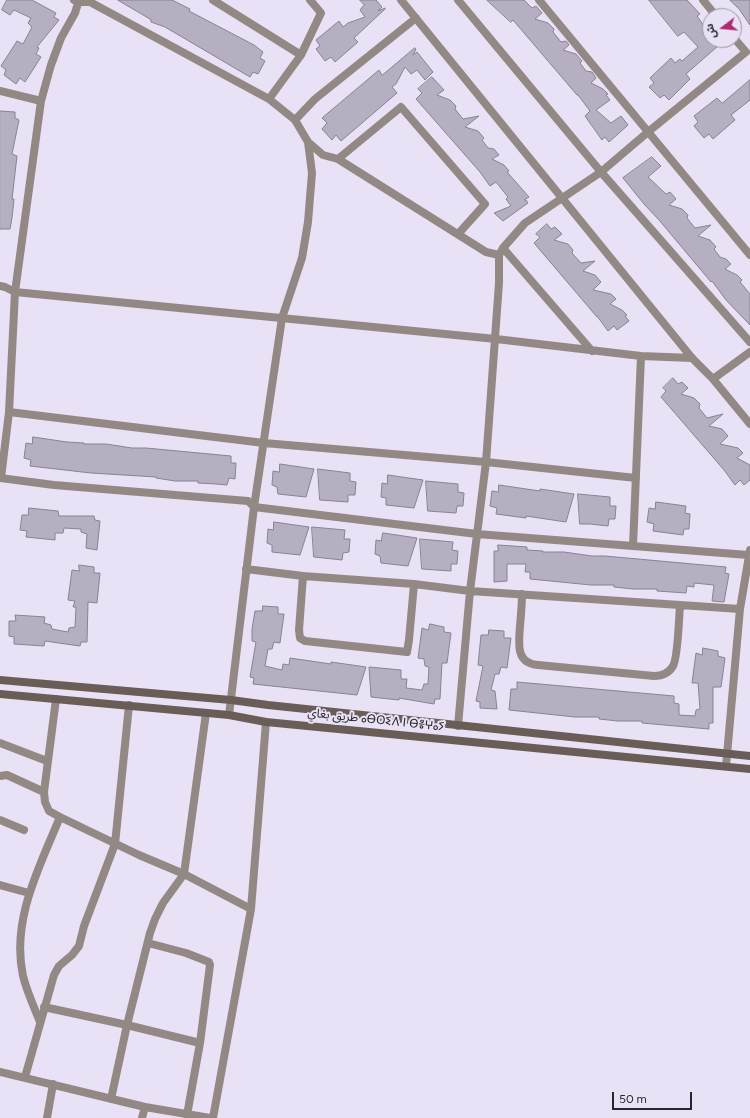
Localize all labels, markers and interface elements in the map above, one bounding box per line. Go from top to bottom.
north arrow [702,8,742,48]
text: ش [703,22,719,40]
street label: طريق بغاي ⴰⴱⵔⵉⴷ ⵏ ⴱⴻⵖⴰⵢ [307,706,445,734]
scale bar [614,1084,694,1110]
text: 50 m [619,1092,647,1106]

